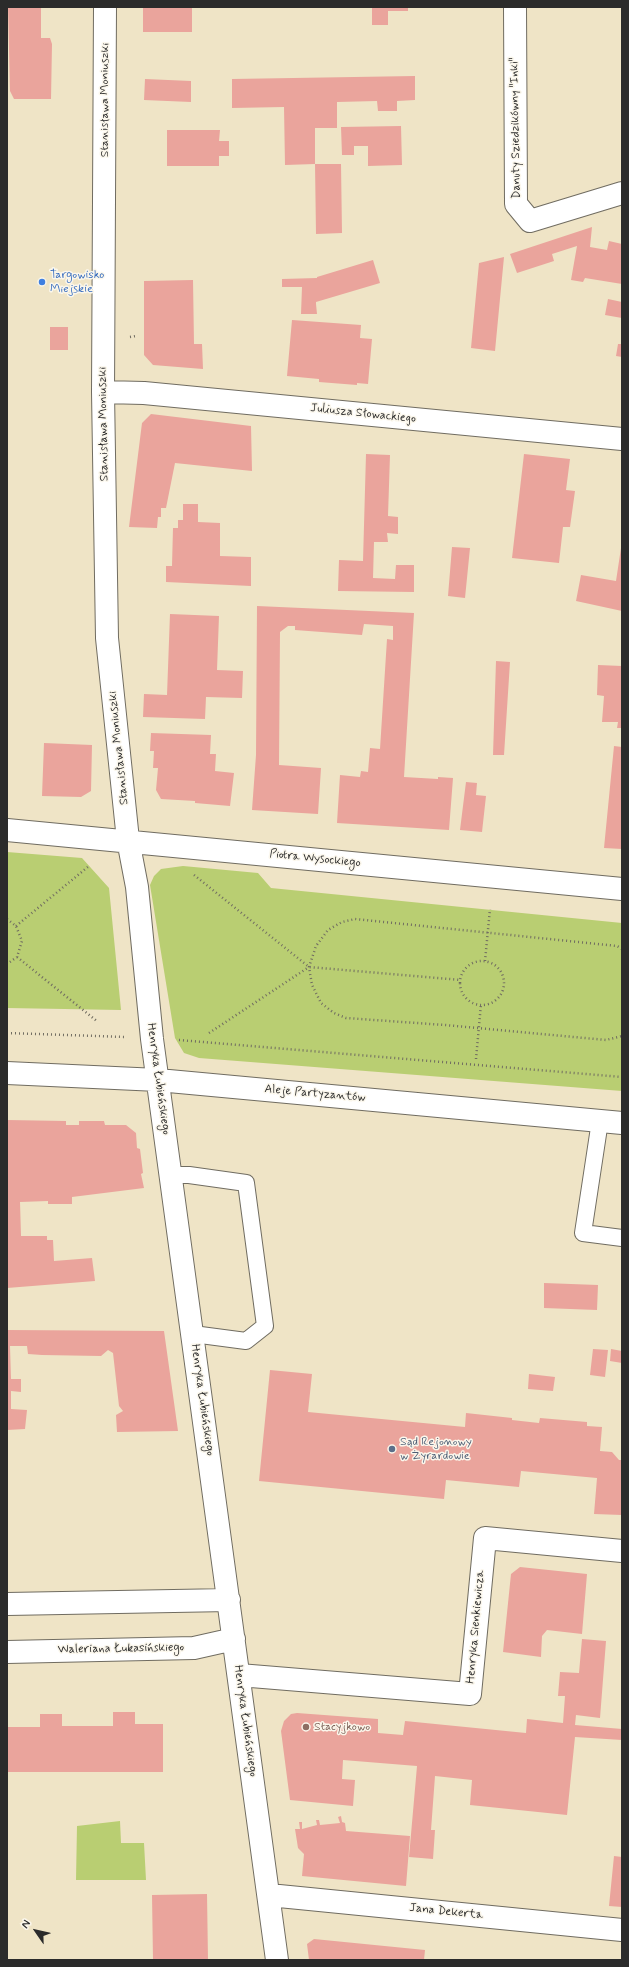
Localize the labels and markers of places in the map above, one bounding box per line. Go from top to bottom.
place label: Targowisko Miejskie [50,268,104,296]
marker: Targowisko Miejskie [37,277,47,287]
place label: Sąd Rejonowy w Żyrardowie [400,1435,472,1463]
marker: Sąd Rejonowy w Żyrardowie [387,1444,397,1454]
place label: Stacyjkowo [314,1720,370,1734]
marker: Stacyjkowo [301,1722,311,1732]

